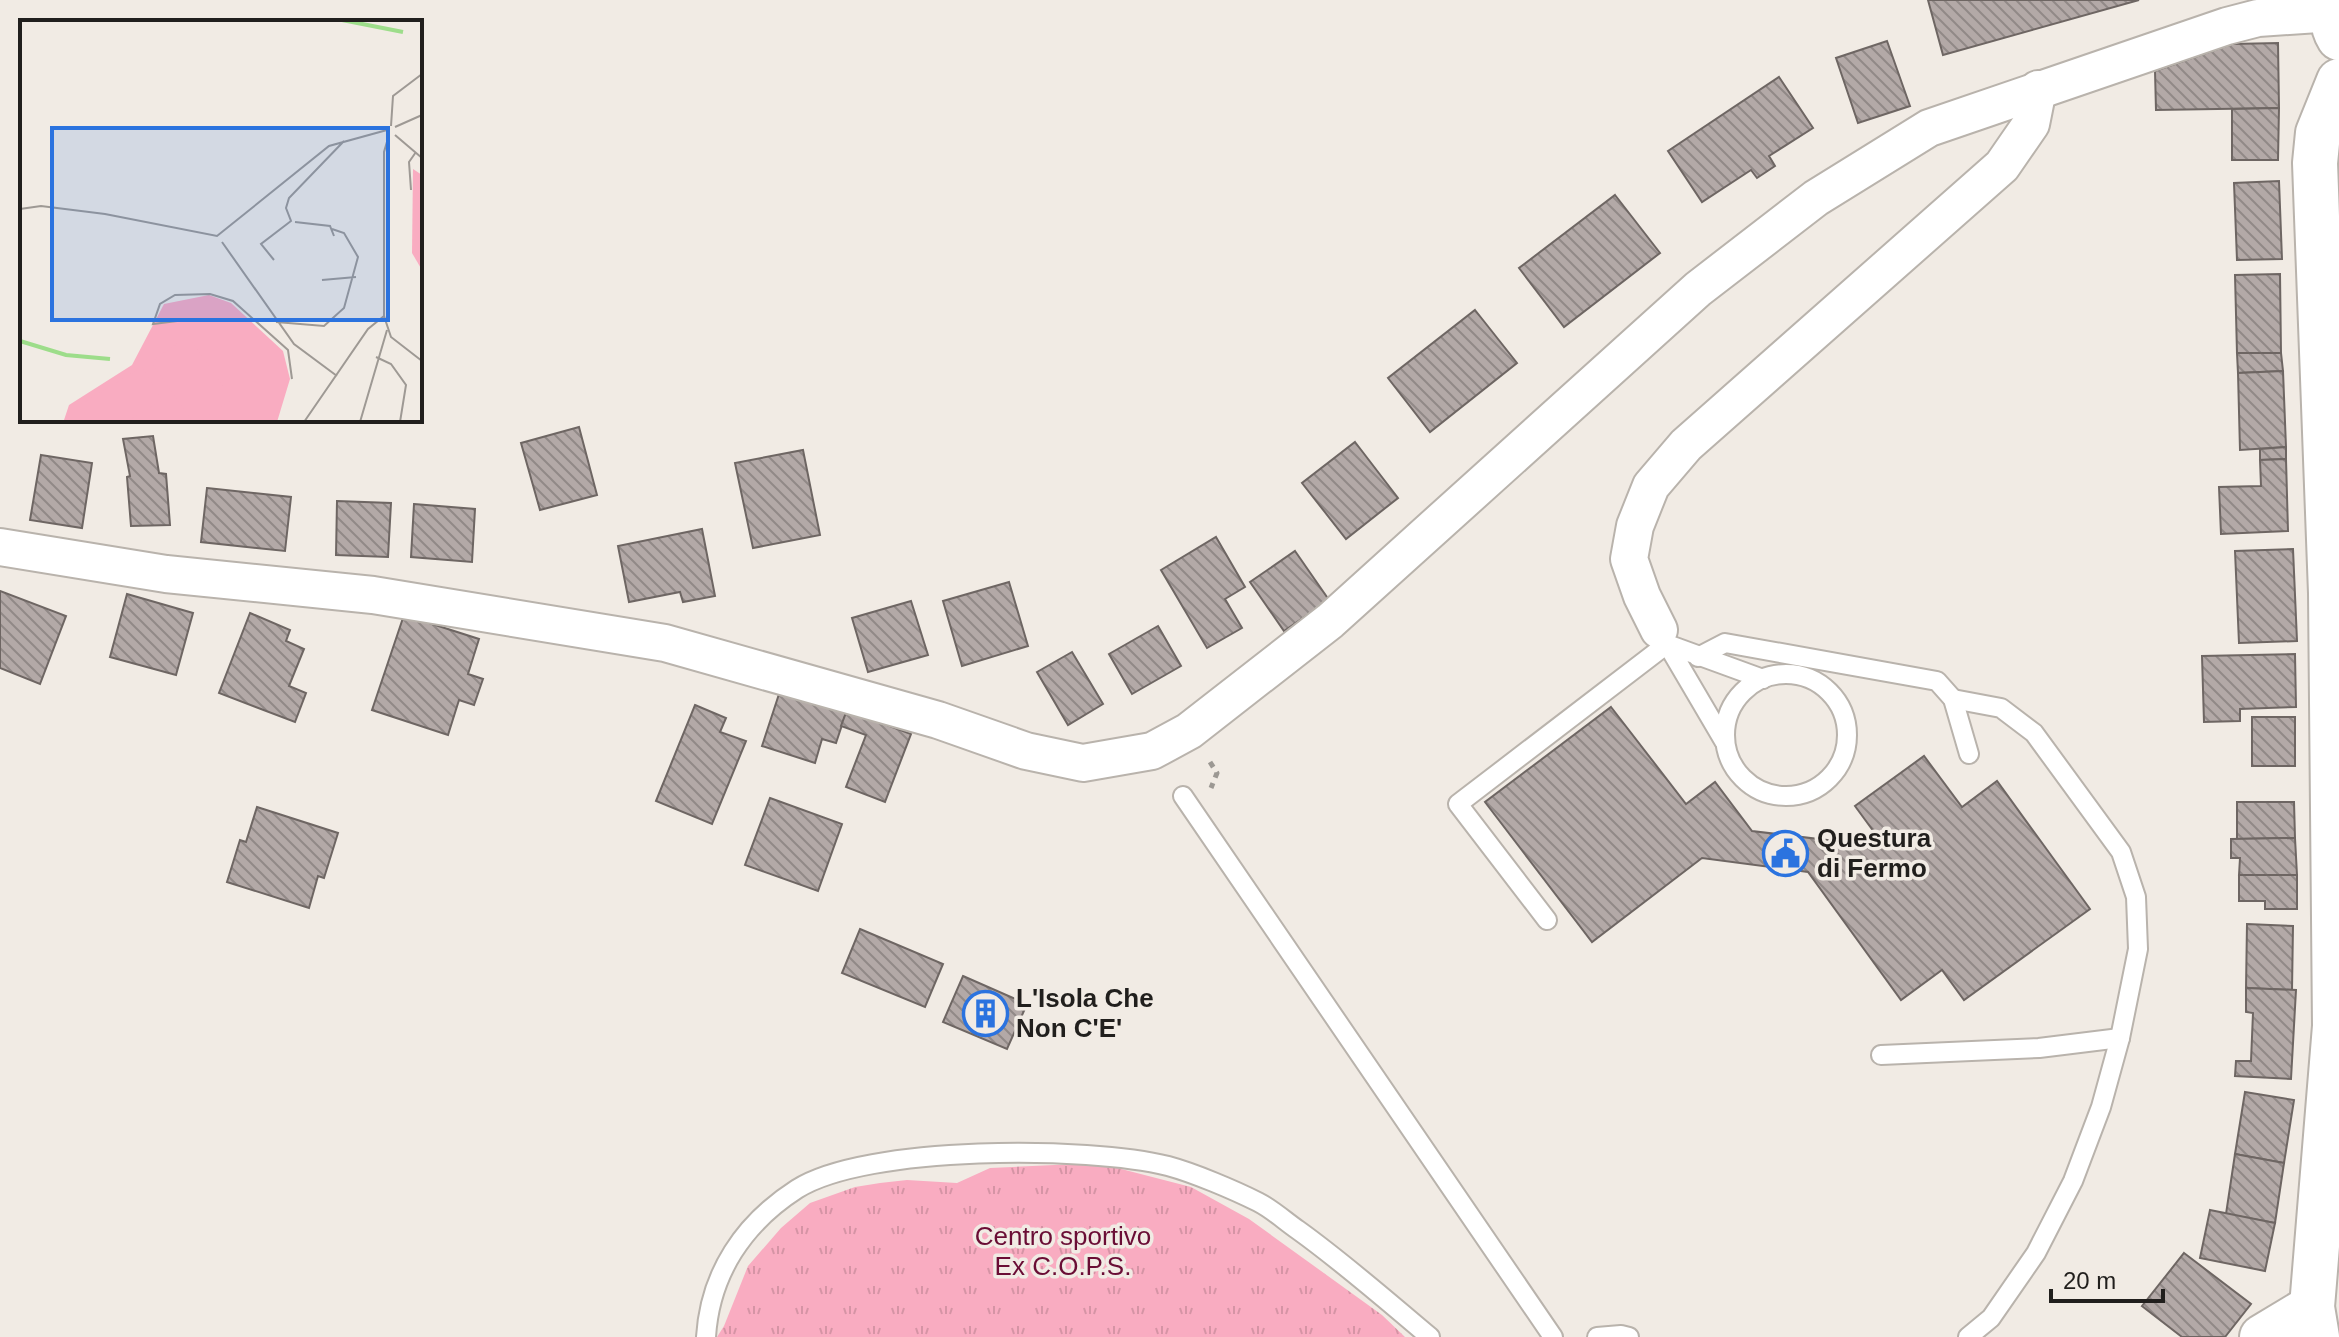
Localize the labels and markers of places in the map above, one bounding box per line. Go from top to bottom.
place label: Questura di Fermo [1817,823,1932,883]
public building icon: Questura di Fermo [1762,829,1810,877]
place label: L'Isola Che Non C'E' [1016,983,1154,1043]
building icon: L'Isola Che Non C'E' [961,989,1009,1037]

